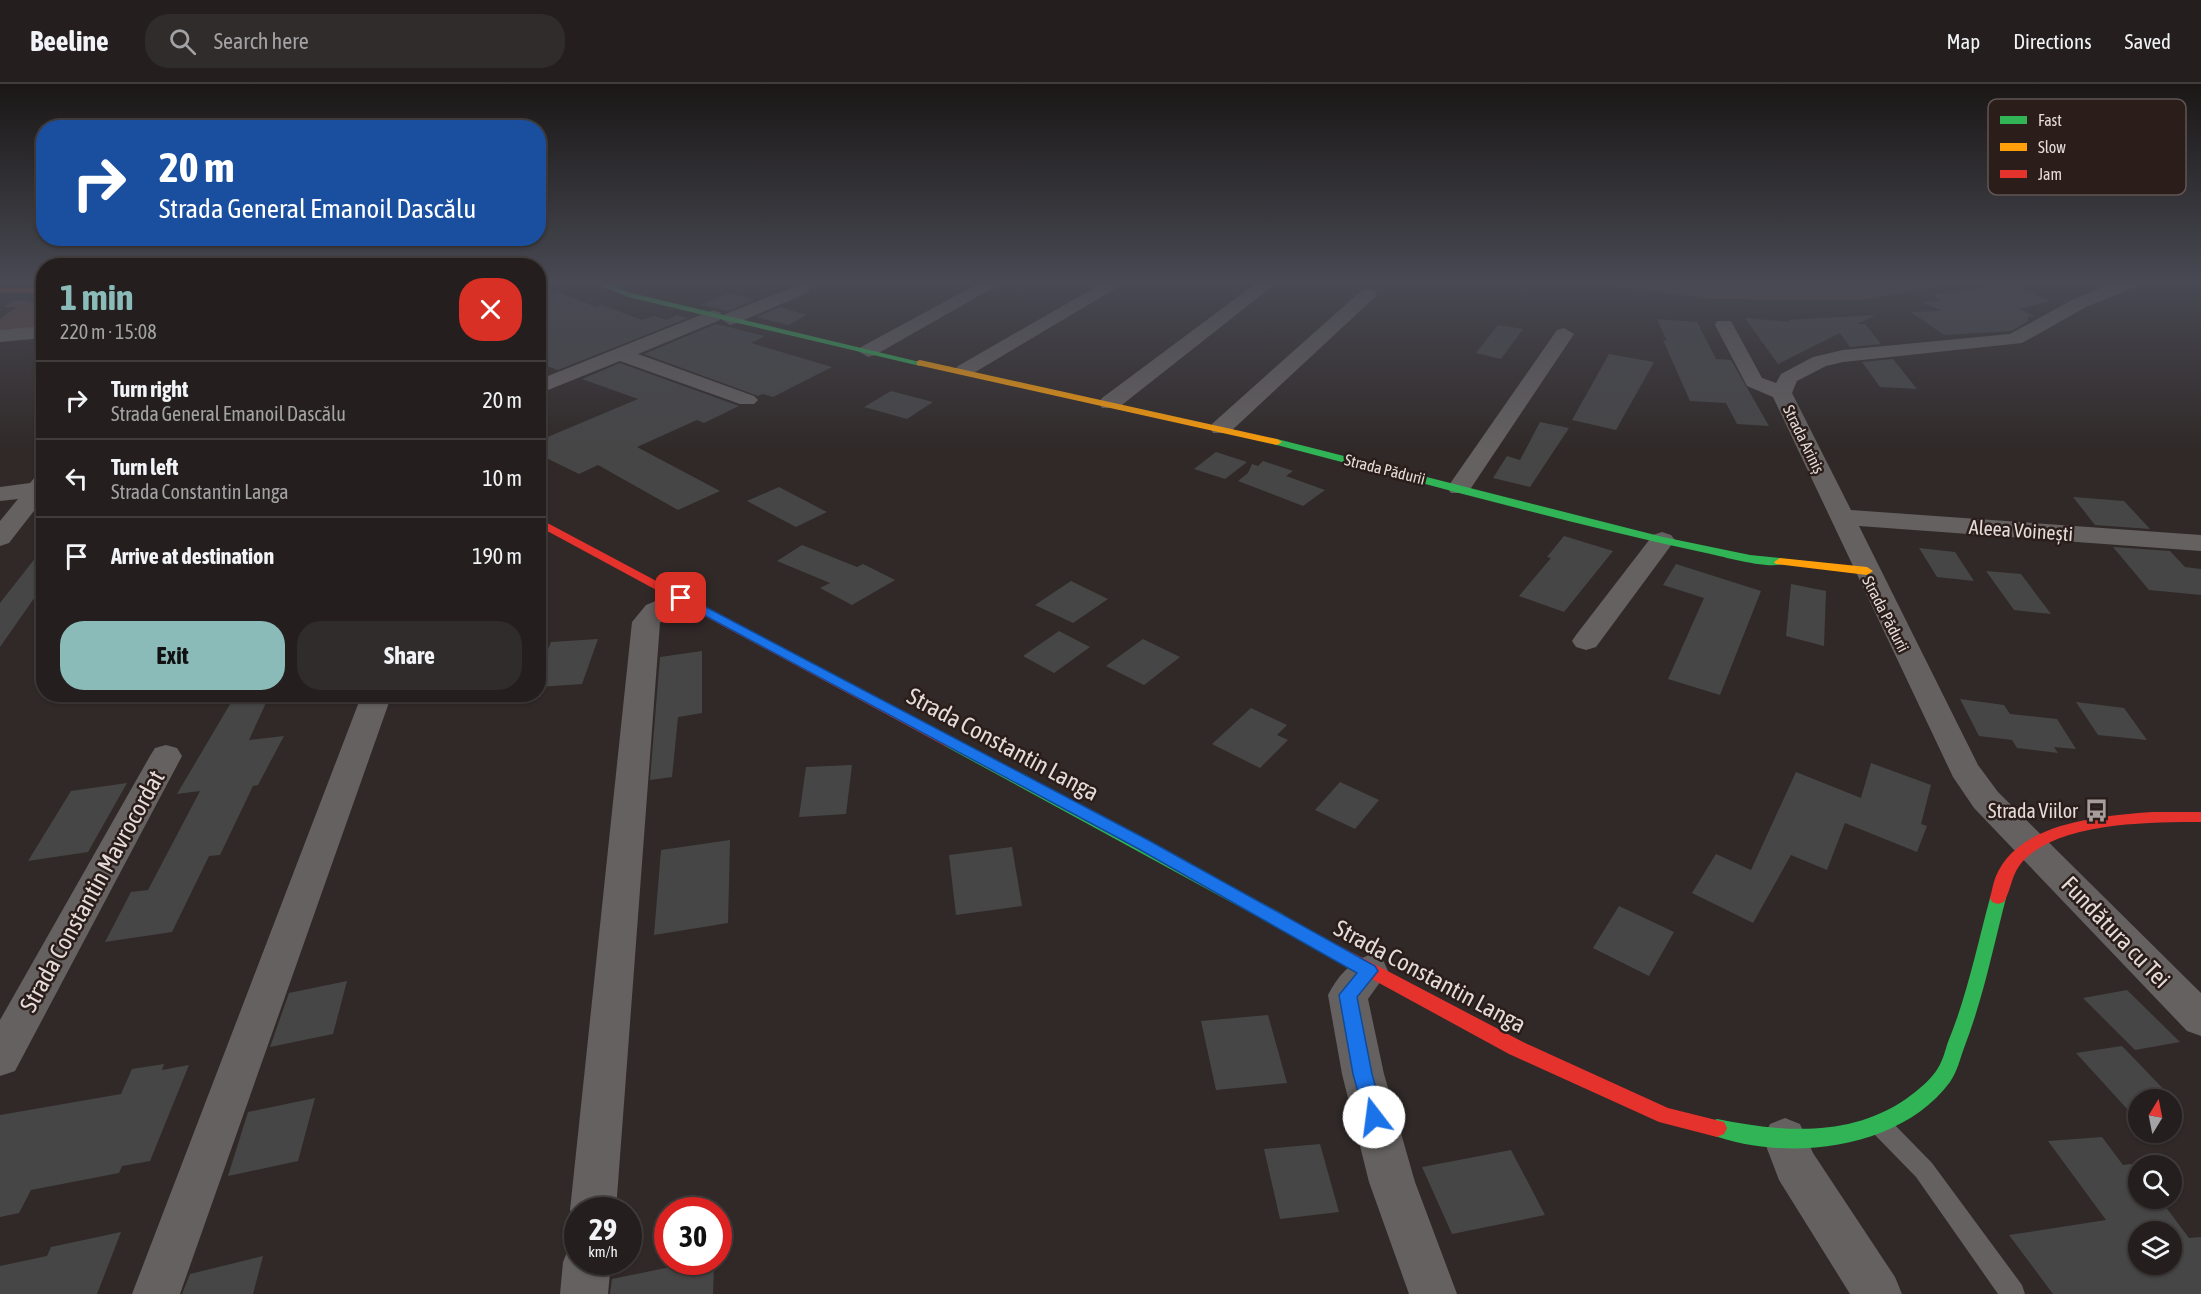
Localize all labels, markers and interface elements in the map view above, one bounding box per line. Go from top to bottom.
search box [145,14,565,68]
text: Beeline [30,25,109,57]
icon: search [166,25,199,58]
text: Search here [214,28,309,54]
text: Map [1946,29,1980,53]
text: Directions [2013,29,2092,53]
text: Saved [2125,29,2171,53]
legend [1988,99,2186,195]
text: Fast [2038,111,2062,129]
text: Slow [2038,138,2066,156]
text: 20 m [159,143,234,191]
icon: right [60,144,138,222]
text: Jam [2038,165,2062,183]
text: Strada General Emanoil Dascălu [159,193,476,224]
text: 1 min [60,276,134,318]
button: close [459,278,522,341]
text: 220 m · 15:08 [60,320,157,343]
text: Turn right [111,376,188,402]
icon: right [60,384,93,417]
text: 20 m [482,387,522,413]
text: Strada General Emanoil Dascălu [111,402,346,425]
street label: Strada Ariniș [1779,402,1828,477]
street label: Strada Pădurii [1343,450,1427,488]
text: Turn left [111,454,178,480]
icon: left [60,462,93,495]
text: 10 m [482,465,522,491]
text: Strada Constantin Langa [111,480,288,503]
street label: Aleea Voinești [1968,515,2074,545]
icon: arrive [60,540,93,573]
text: Arrive at destination [111,543,274,569]
text: 190 m [472,543,522,569]
pin [655,572,706,623]
street label: Strada Pădurii [1859,573,1913,655]
icon: arrive [664,581,697,614]
button: Exit [60,621,285,690]
button: Share [297,621,522,690]
street label: Strada Constantin Langa [903,682,1103,806]
street label: Strada Constantin Mavrocordat [14,765,170,1017]
bus stop icon: Strada Viilor [2083,797,2109,823]
place label: Strada Viilor [1988,799,2079,822]
street label: Fundătura cu Tei [2056,871,2176,993]
street label: Strada Constantin Langa [1330,914,1530,1038]
position arrow [1342,1085,1406,1149]
north arrow [2128,1089,2182,1143]
map controls [2128,1089,2182,1275]
button: search [2128,1155,2182,1209]
speed limit sign: 30 [654,1197,732,1275]
text: 29 [589,1212,617,1246]
button: layers [2128,1221,2182,1275]
text: km/h [588,1243,618,1260]

